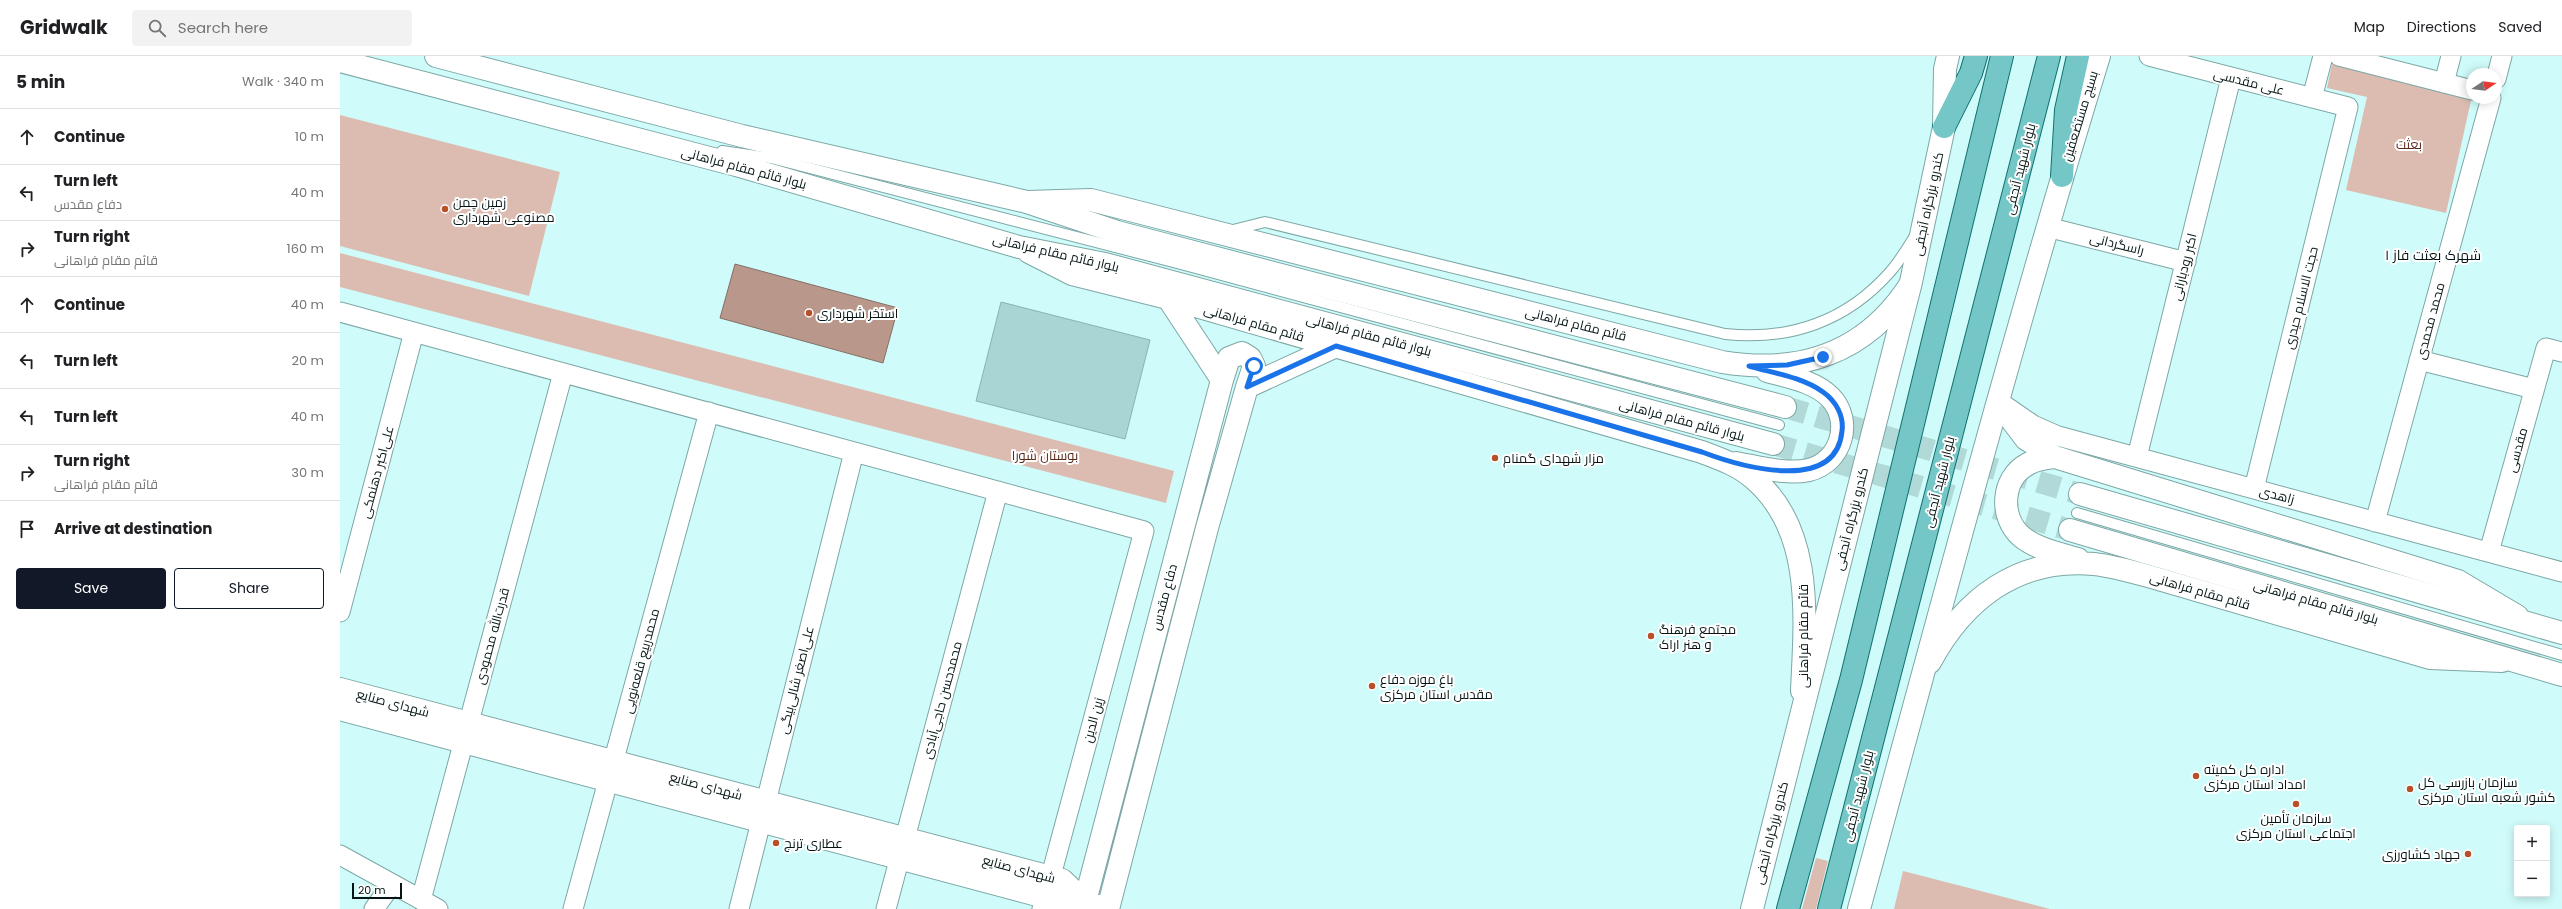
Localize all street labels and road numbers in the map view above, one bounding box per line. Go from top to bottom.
street label: علی مقدسی [2212,64,2286,100]
street label: بسیج مستضعفین [2057,68,2103,164]
street label: بلوار شهید آنجفی [1999,121,2041,217]
street label: بلوار قائم مقام فراهانی [679,142,809,194]
street label: کندرو بزرگراه آنجفی [1908,150,1948,258]
street label: راسگردانی [2088,228,2146,260]
street label: بلوار قائم مقام فراهانی [991,229,1121,277]
street label: اکبر رودبارانی [2166,231,2202,303]
street label: حجت الاسلام حیدری [2279,245,2323,351]
street label: محمد محمدی [2411,280,2449,362]
street label: قائم مقام فراهانی [1202,300,1306,346]
street label: قائم مقام فراهانی [1523,302,1629,346]
street label: بلوار قائم مقام فراهانی [1304,309,1434,361]
street label: بلوار قائم مقام فراهانی [1617,394,1747,446]
street label: علی‌اکبر دهنمکی [355,424,399,520]
street label: مقدسی [2502,425,2532,475]
street label: بلوار شهید آنجفی [1918,434,1960,530]
street label: کندرو بزرگراه آنجفی [1829,466,1873,572]
street label: زاهدی [2257,481,2297,509]
street label: دفاع مقدس [1146,562,1182,632]
street label: قائم مقام فراهانی [2148,568,2252,614]
street label: بلوار قائم مقام فراهانی [2251,575,2381,629]
street label: قائم مقام فراهانی [1794,584,1813,688]
street label: قدرت‌الله محمودی [470,585,514,687]
street label: محمدربیع قلعه‌نویی [618,606,664,716]
street label: علی‌اصغر شالی‌بیگی [773,624,819,736]
street label: محمدحسن حاجی‌آبادی [917,639,967,761]
street label: شهدای صنایع [354,684,432,722]
street label: زین الدین [1078,695,1108,745]
street label: بلوار شهید آنجفی [1837,748,1879,844]
street label: شهدای صنایع [667,767,745,805]
street label: کندرو بزرگراه آنجفی [1749,780,1793,886]
street label: شهدای صنایع [980,850,1058,888]

